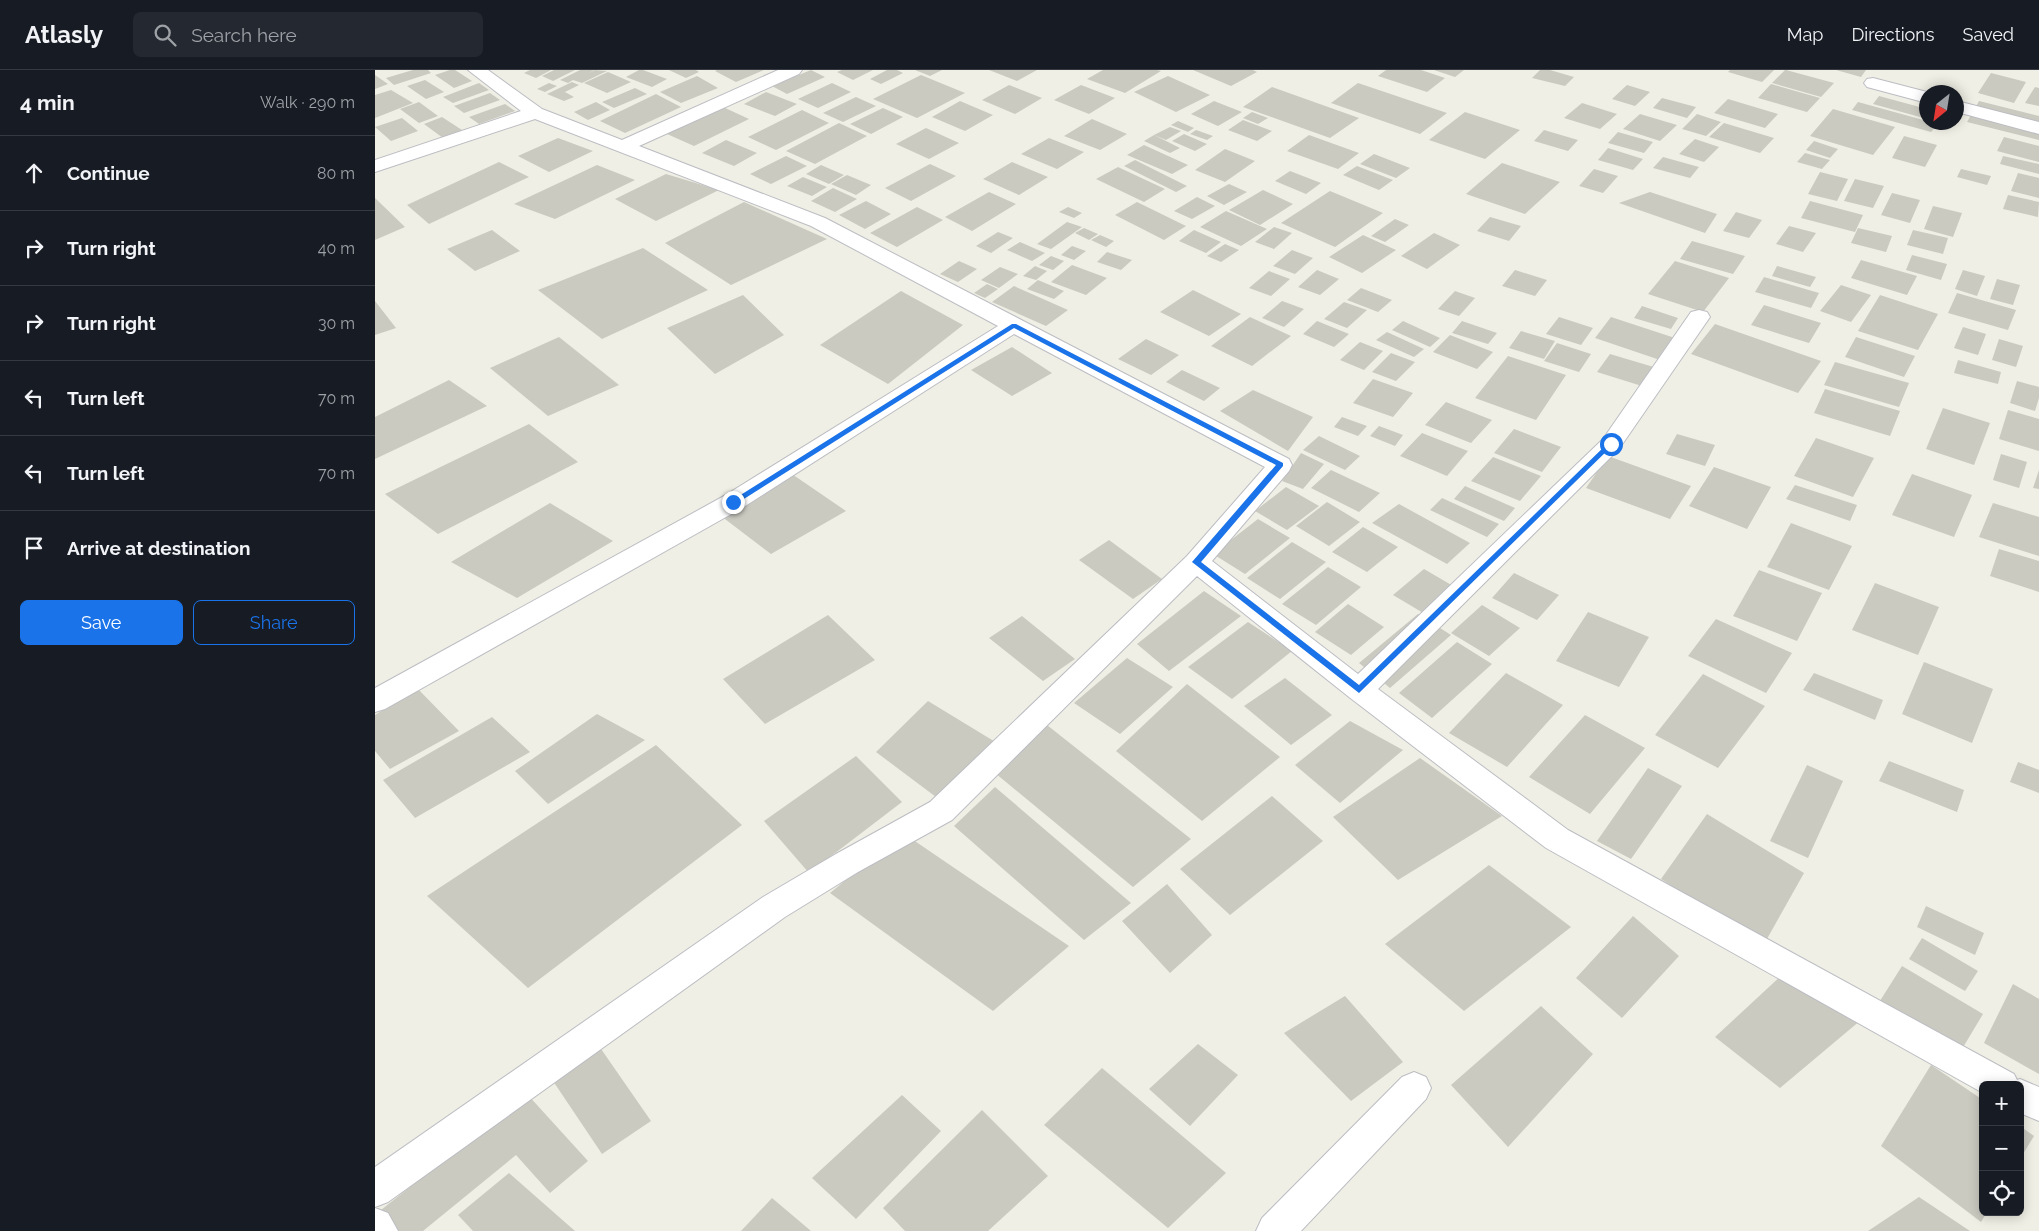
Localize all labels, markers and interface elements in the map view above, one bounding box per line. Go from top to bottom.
search box [133,12,483,57]
text: Atlasly [25,20,103,49]
icon: search [151,21,179,49]
text: Search here [191,24,297,46]
text: Map [1787,24,1823,45]
text: Directions [1851,24,1935,45]
text: Saved [1963,24,2014,45]
north arrow [1919,85,1964,130]
text: 4 min [20,90,75,115]
text: Walk · 290 m [260,93,355,112]
icon: ahead [20,159,48,187]
text: Continue [67,162,150,184]
text: 80 m [317,164,355,183]
icon: right [20,234,48,262]
text: Turn right [67,237,156,259]
text: 40 m [318,239,355,258]
icon: right [20,309,48,337]
text: Turn right [67,312,156,334]
text: 30 m [318,314,355,333]
icon: left [20,384,48,412]
text: Turn left [67,387,144,409]
text: 70 m [318,389,355,408]
route start [1600,433,1623,456]
icon: left [20,459,48,487]
text: Turn left [67,462,144,484]
text: 70 m [318,464,355,483]
route end [722,491,745,514]
icon: arrive [20,534,48,562]
text: Arrive at destination [67,537,251,559]
button: Save [20,600,183,645]
button: Share [193,600,355,645]
map controls [1979,1081,2024,1216]
button: + [1979,1081,2024,1126]
button: − [1979,1126,2024,1171]
button: locate [1979,1171,2024,1216]

